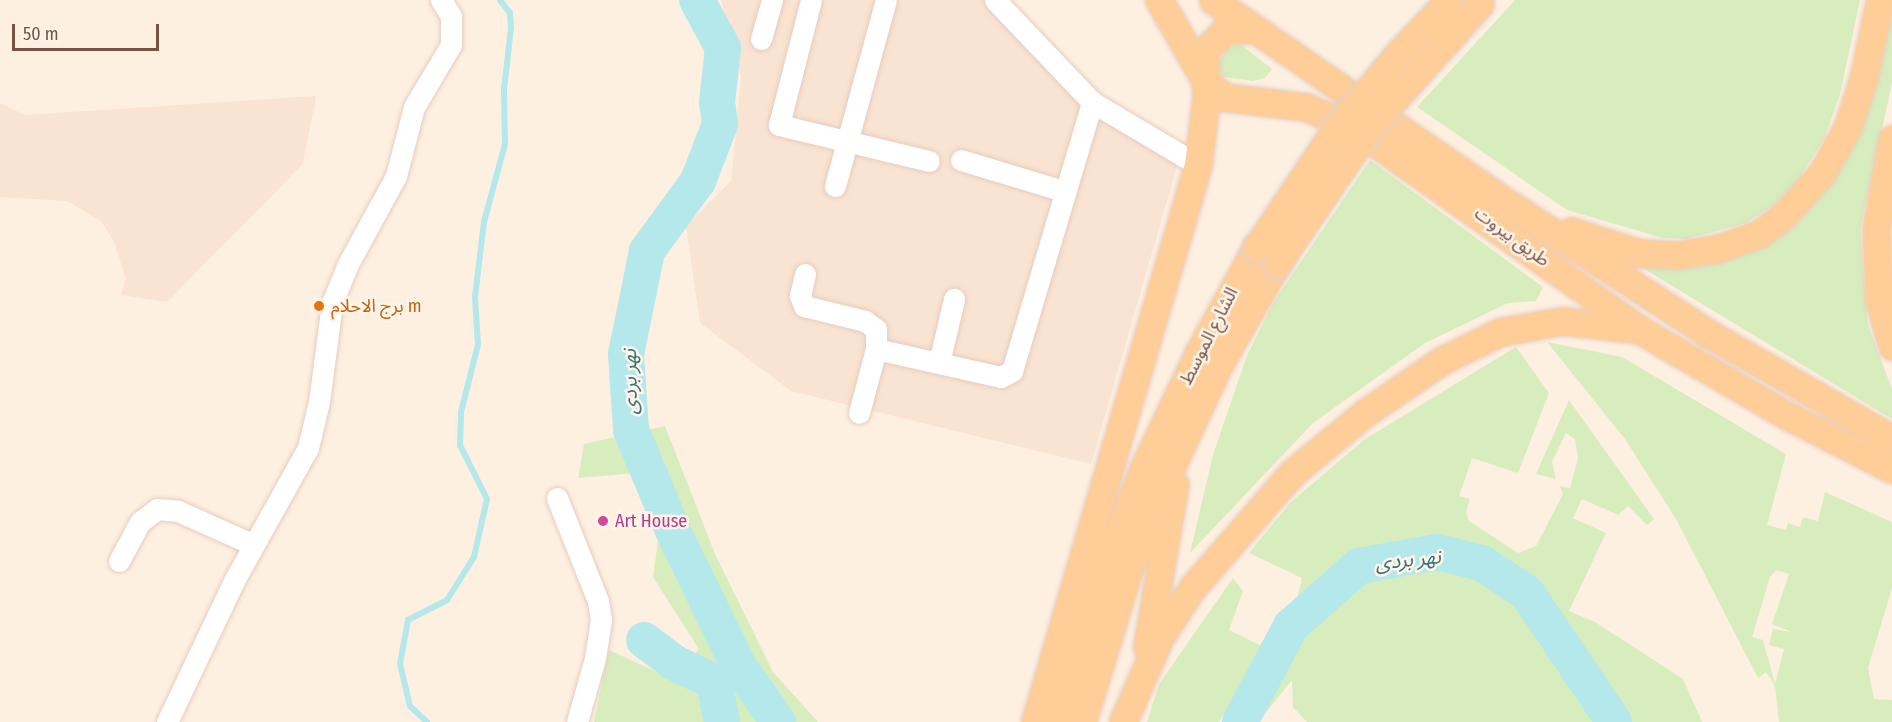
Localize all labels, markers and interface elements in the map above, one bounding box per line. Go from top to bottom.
scale bar [15,12,162,50]
text: 50 m [23,23,59,45]
street label: طريق بيروت [1470,203,1554,271]
street label: الشارع الموسط [1175,284,1243,388]
place label: برج الاحلام m [331,295,422,317]
marker: برج الاحلام m [312,299,326,313]
water label: نهر بردى [617,349,643,415]
place label: Art House [615,510,687,532]
marker: Art House [596,514,610,528]
water label: نهر بردى [1374,545,1442,575]

